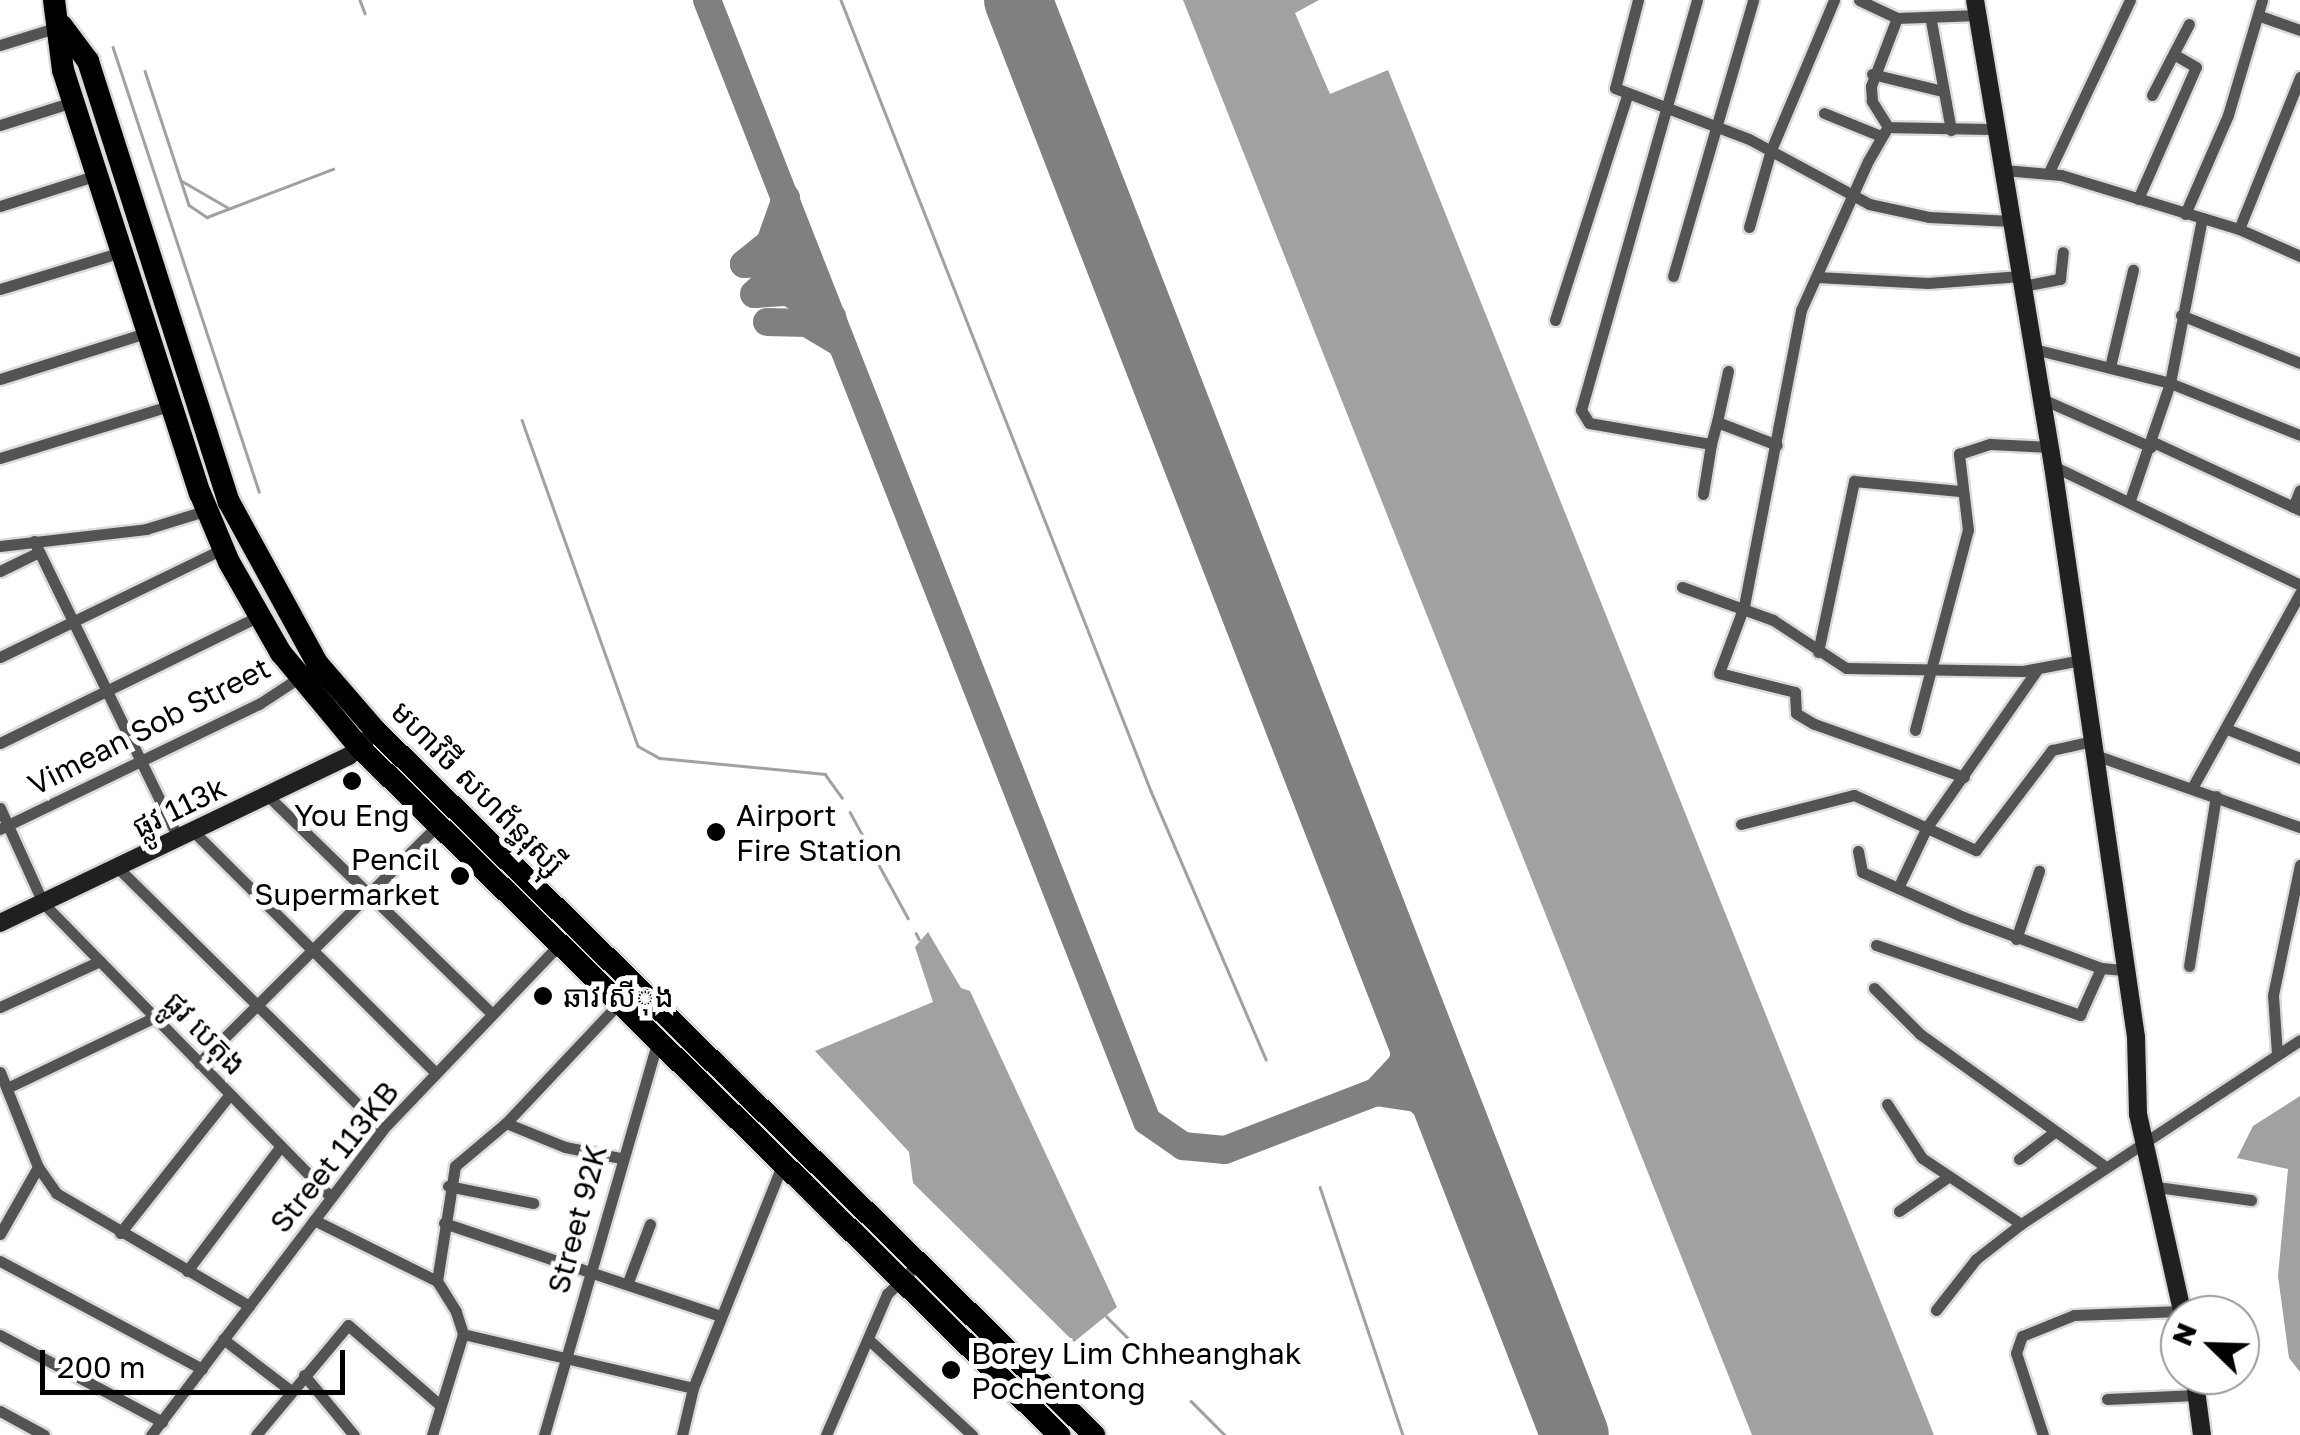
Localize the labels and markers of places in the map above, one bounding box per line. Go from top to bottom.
marker: You Eng [341,770,363,792]
place label: You Eng [294,797,410,833]
place label: Airport Fire Station [736,797,902,868]
marker: Airport Fire Station [705,821,727,843]
place label: Pencil Supermarket [254,841,440,912]
marker: Pencil Supermarket [449,865,471,887]
place label: ឆាវ សីុង [563,978,674,1014]
marker: ឆាវ សីុង [532,985,554,1007]
place label: Borey Lim Chheanghak Pochentong [971,1335,1302,1406]
marker: Borey Lim Chheanghak Pochentong [940,1359,962,1381]

